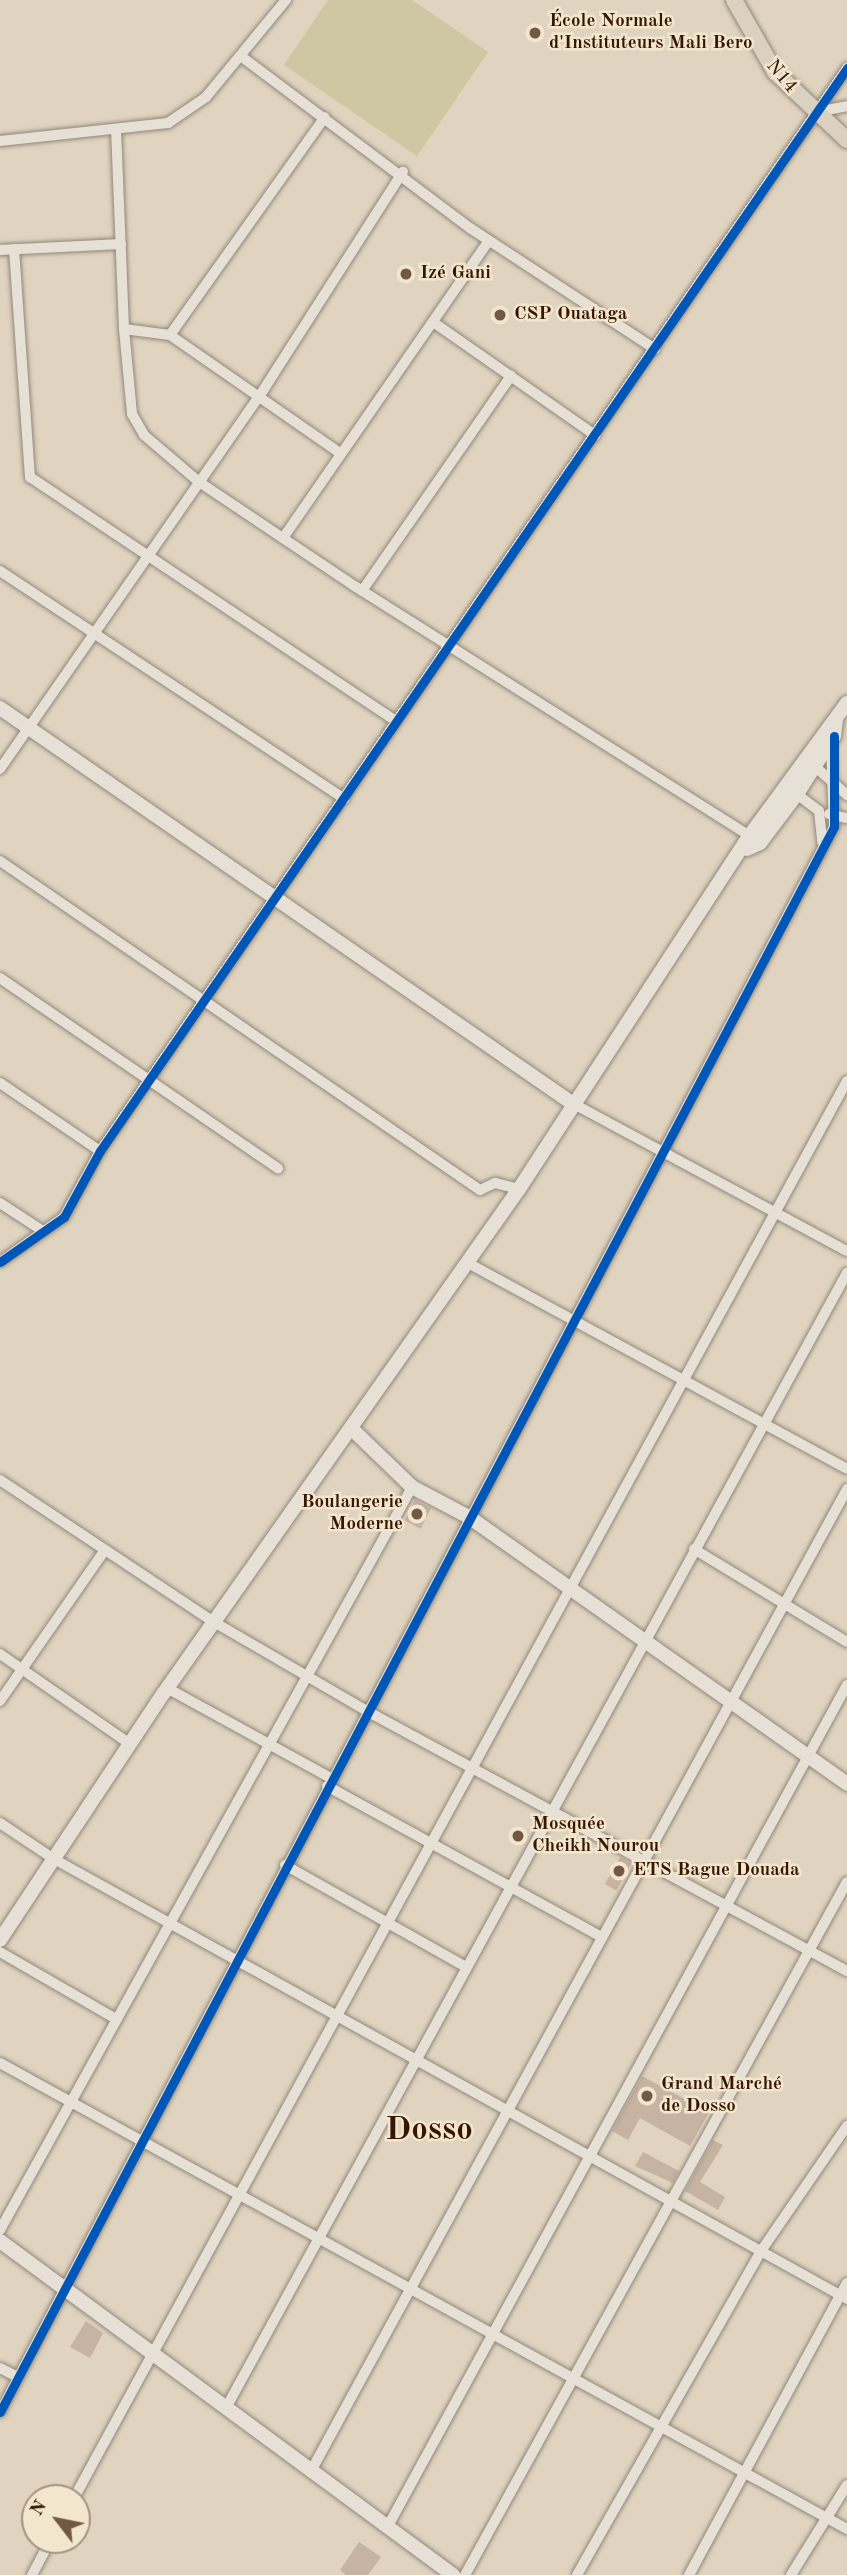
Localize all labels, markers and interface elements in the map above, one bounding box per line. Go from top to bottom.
place label: École Normale d'Instituteurs Mali Bero [549,11,752,55]
marker: École Normale d'Instituteurs Mali Bero [527,25,543,41]
street label: N14 [760,56,802,98]
place label: Izé Gani [420,263,491,285]
marker: Izé Gani [398,266,414,282]
place label: CSP Ouataga [514,304,627,326]
marker: CSP Ouataga [492,307,508,323]
place label: Boulangerie Moderne [301,1492,403,1536]
marker: Boulangerie Moderne [409,1506,425,1522]
place label: Mosquée Cheikh Nourou [532,1814,659,1858]
marker: Mosquée Cheikh Nourou [510,1828,526,1844]
place label: ETS Bague Douada [633,1860,800,1882]
marker: ETS Bague Douada [611,1863,627,1879]
place label: Grand Marché de Dosso [661,2074,782,2118]
marker: Grand Marché de Dosso [639,2088,655,2104]
district label: Dosso [385,2111,473,2151]
north arrow [21,2484,91,2554]
text: N [28,2497,51,2520]

